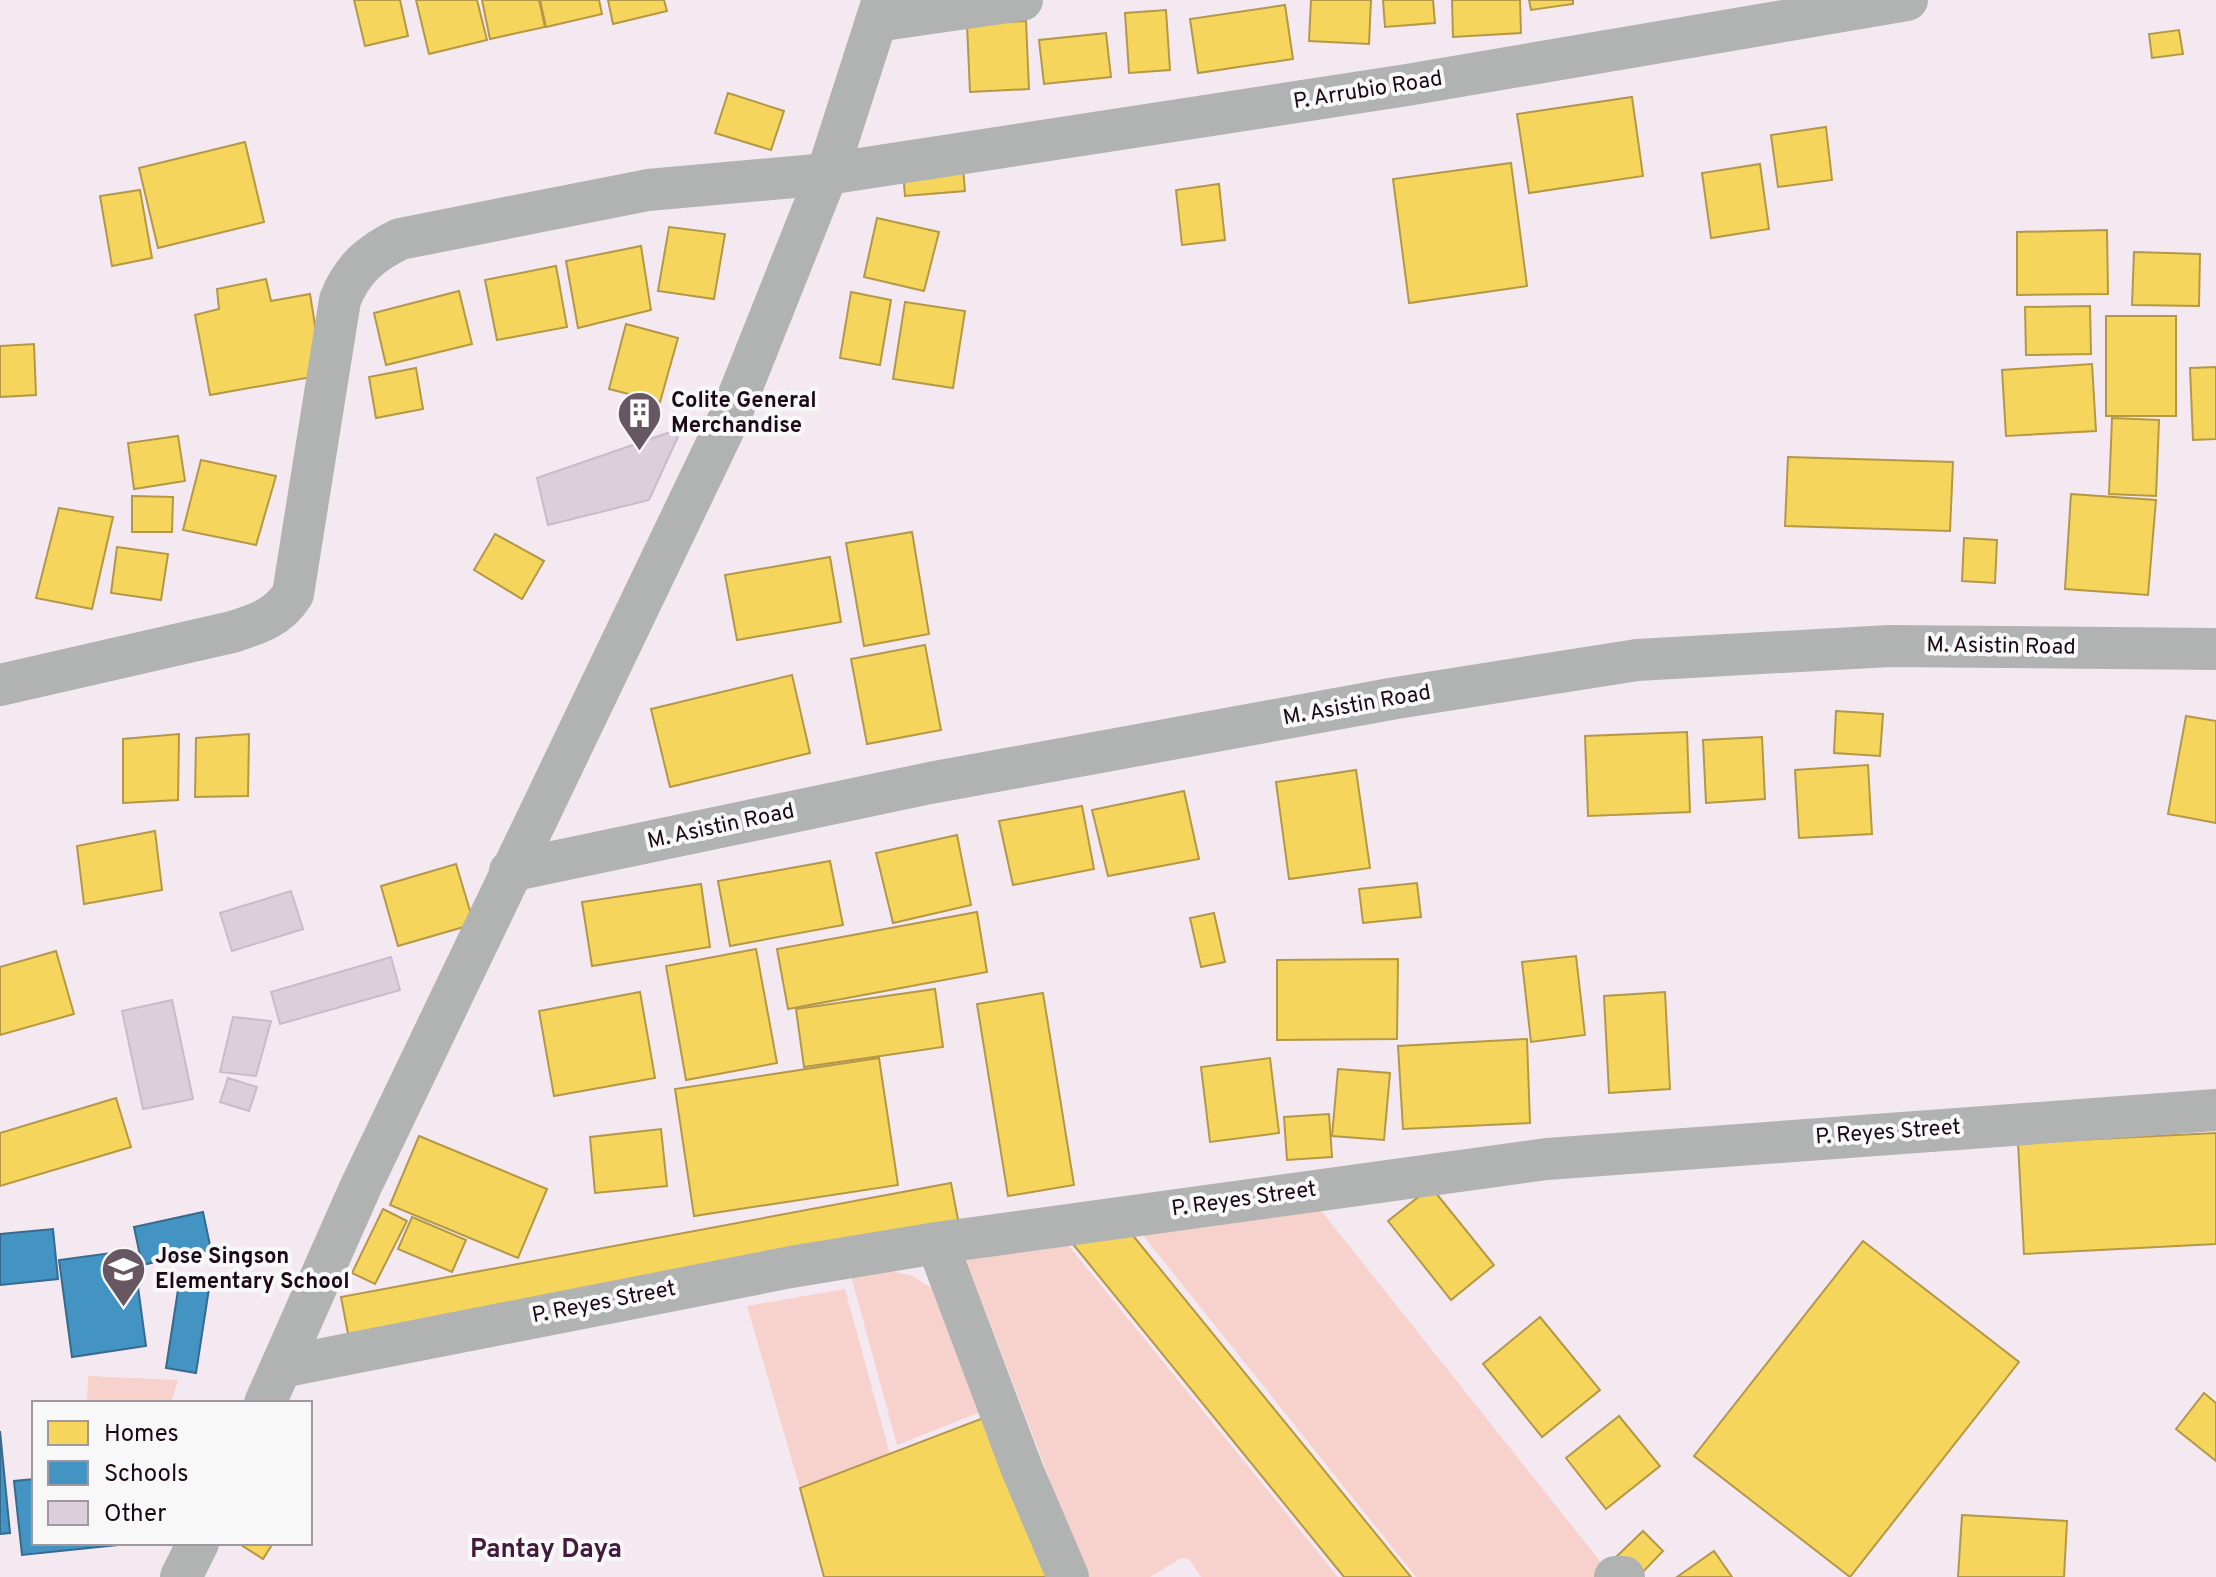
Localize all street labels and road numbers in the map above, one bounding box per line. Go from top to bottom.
street label: P. Arrubio Road [1291,66,1445,116]
street label: M. Asistin Road [1926,632,2076,662]
street label: M. Asistin Road [1281,680,1433,732]
street label: M. Asistin Road [645,798,797,856]
street label: P. Reyes Street [1814,1114,1962,1152]
street label: P. Reyes Street [1170,1176,1318,1224]
street label: P. Reyes Street [530,1276,678,1330]

